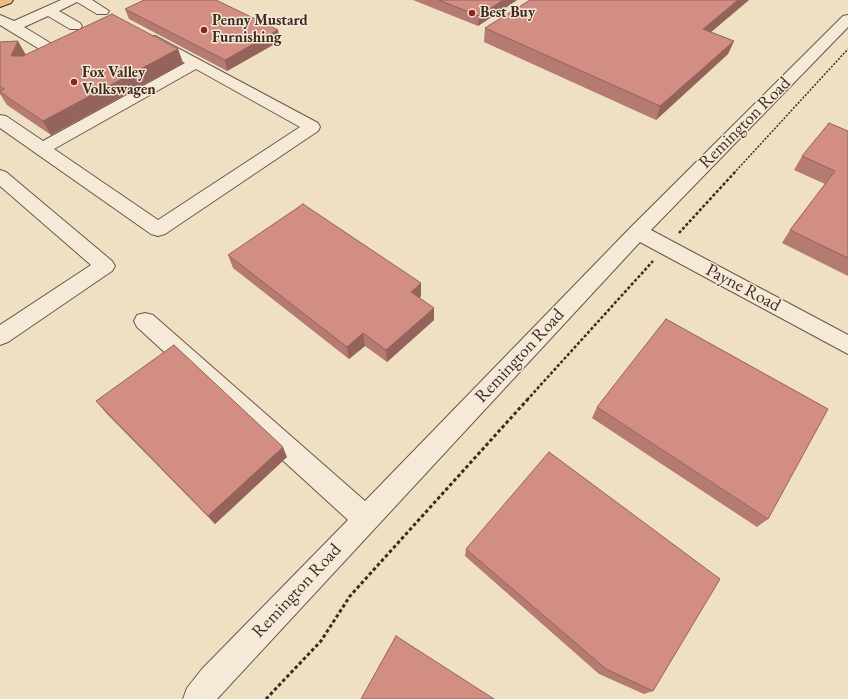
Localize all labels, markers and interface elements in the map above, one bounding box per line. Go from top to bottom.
place label: Best Buy [480,4,535,22]
marker: Best Buy [467,8,477,18]
place label: Penny Mustard Furnishing [212,12,308,47]
marker: Penny Mustard Furnishing [199,25,209,35]
place label: Fox Valley Volkswagen [82,64,156,99]
street label: Remington Road [695,73,795,173]
marker: Fox Valley Volkswagen [69,77,79,87]
street label: Payne Road [702,259,784,317]
street label: Remington Road [471,304,569,408]
street label: Remington Road [248,539,346,643]

